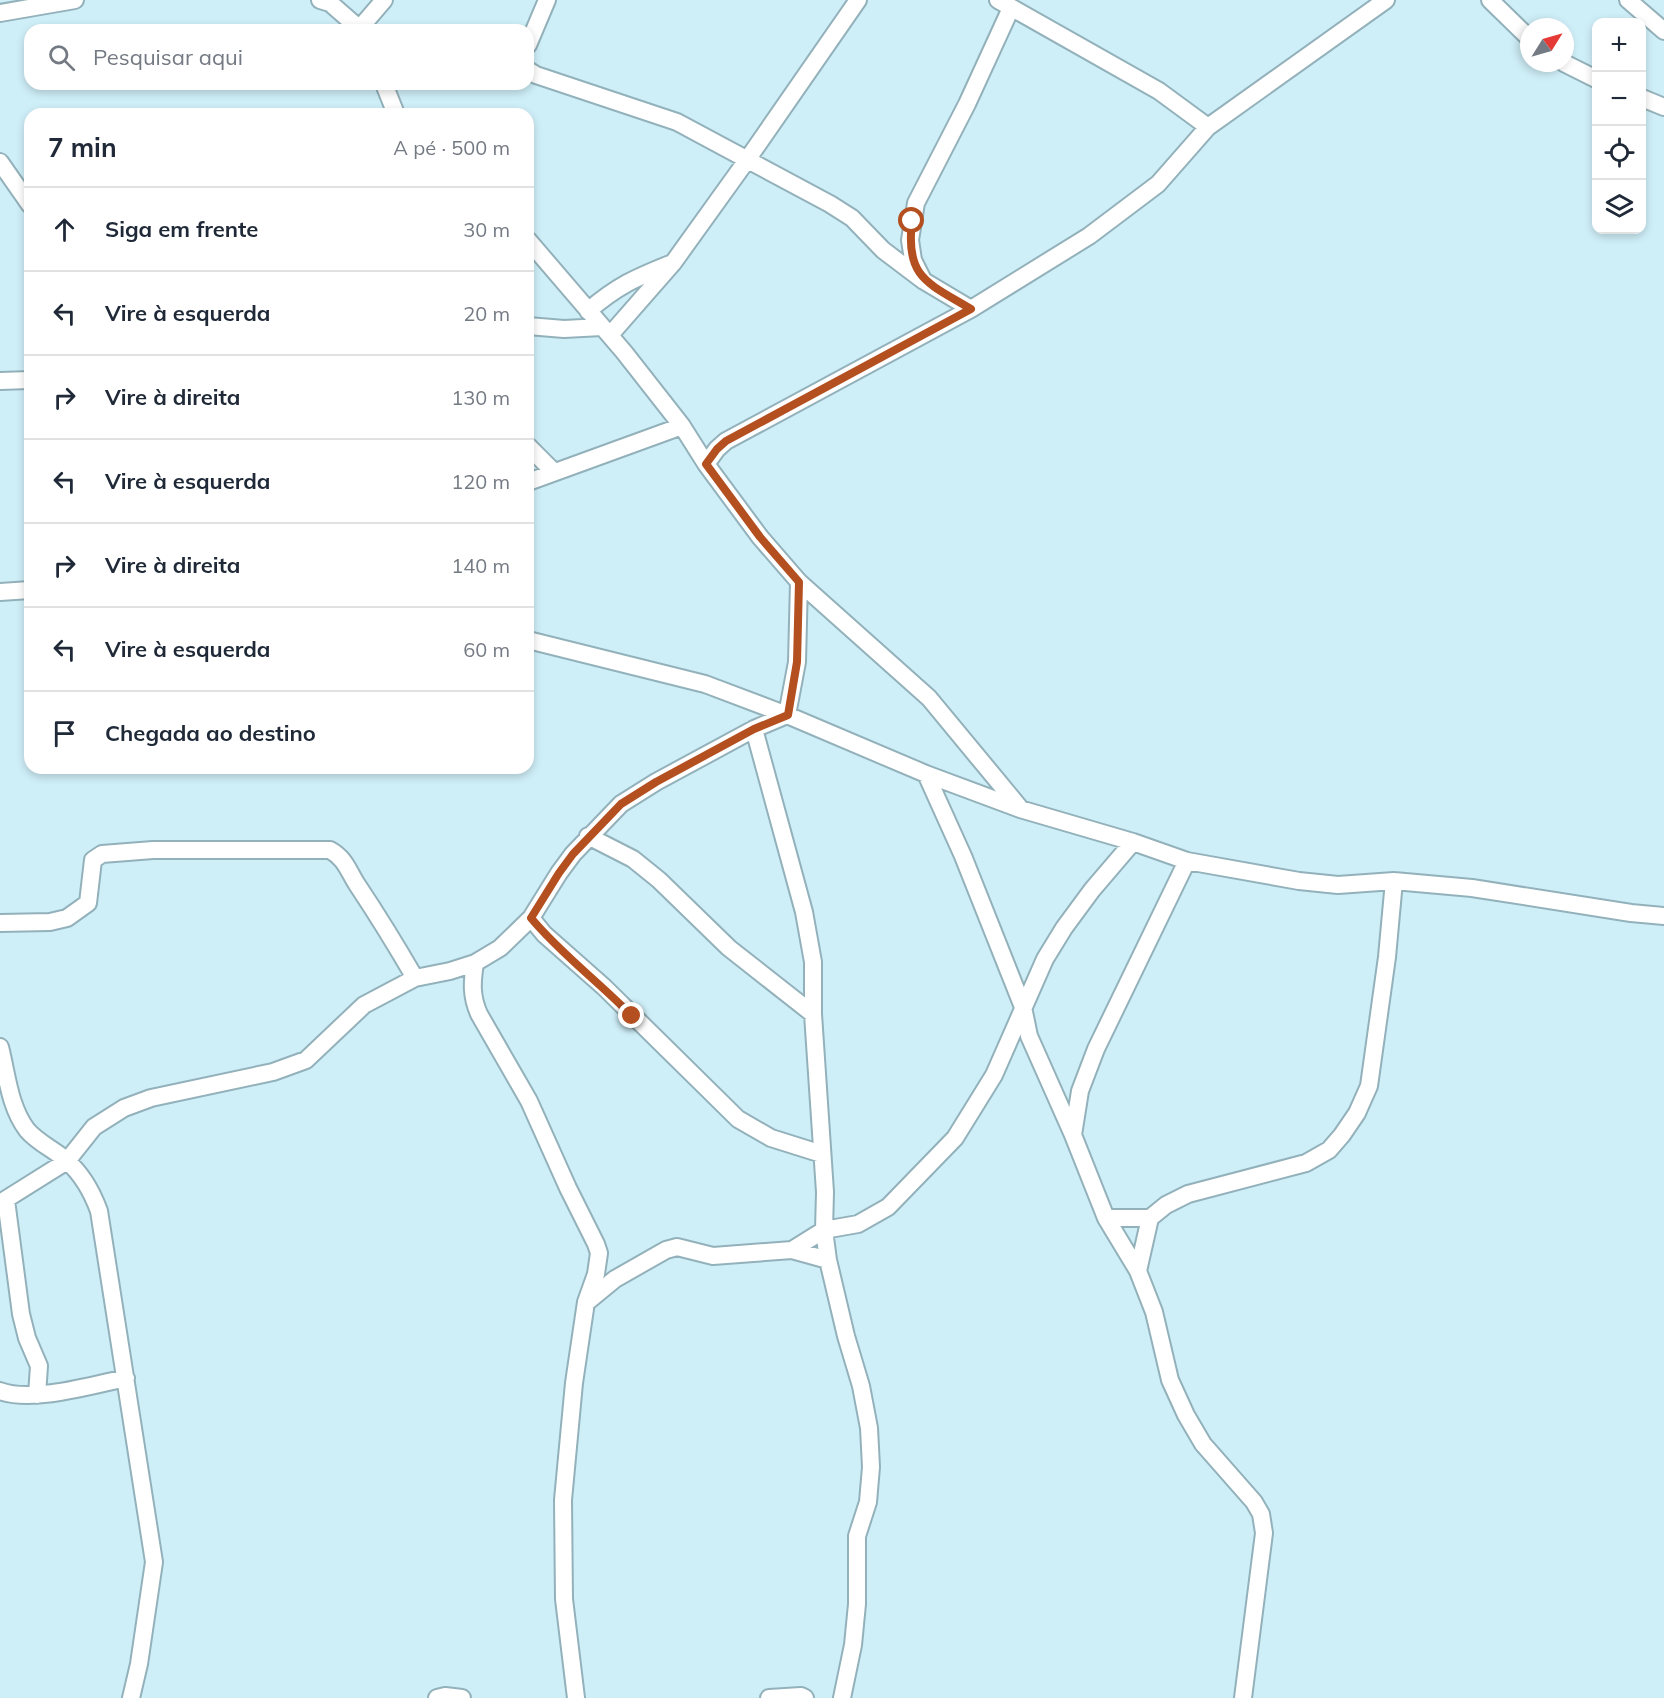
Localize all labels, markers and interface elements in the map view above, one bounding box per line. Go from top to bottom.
north arrow [1520,18,1574,72]
map controls [1592,18,1646,234]
button: + [1592,18,1646,72]
search box [24,24,534,90]
icon: search [45,41,78,74]
text: Pesquisar aqui [93,43,243,71]
button: − [1592,72,1646,126]
button: locate [1592,126,1646,180]
text: 7 min [48,131,117,164]
text: A pé · 500 m [393,135,510,160]
button: layers [1592,180,1646,234]
route start [898,207,924,233]
icon: ahead [48,213,81,246]
text: Siga em frente [105,215,258,243]
text: 30 m [463,217,510,242]
icon: left [48,297,81,330]
text: Vire à esquerda [105,299,270,327]
text: 20 m [463,301,510,326]
icon: right [48,381,81,414]
text: Vire à direita [105,383,240,411]
text: 130 m [451,385,510,410]
icon: left [48,465,81,498]
text: Vire à esquerda [105,467,270,495]
text: 120 m [451,469,510,494]
icon: right [48,549,81,582]
text: Vire à direita [105,551,240,579]
text: 140 m [451,553,510,578]
icon: left [48,633,81,666]
text: Vire à esquerda [105,635,270,663]
text: 60 m [463,637,510,662]
icon: arrive [48,717,81,750]
text: Chegada ao destino [105,719,316,747]
route end [618,1002,644,1028]

